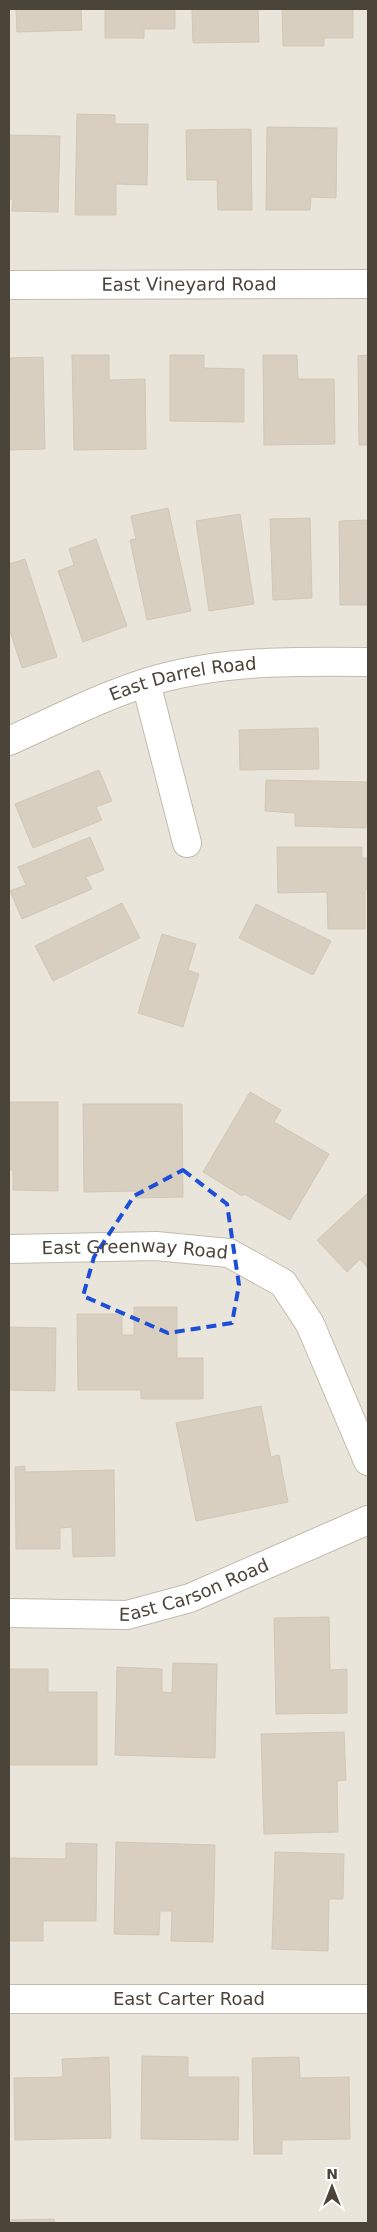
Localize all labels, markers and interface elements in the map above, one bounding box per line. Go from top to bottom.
street label: East Vineyard Road [101,273,277,295]
street label: East Darrel Road [106,652,257,705]
street label: East Greenway Road [42,1235,229,1263]
street label: East Carson Road [119,1554,272,1625]
street label: East Carter Road [113,1988,265,2009]
north arrow [307,2162,357,2212]
text: N [326,2166,338,2182]

